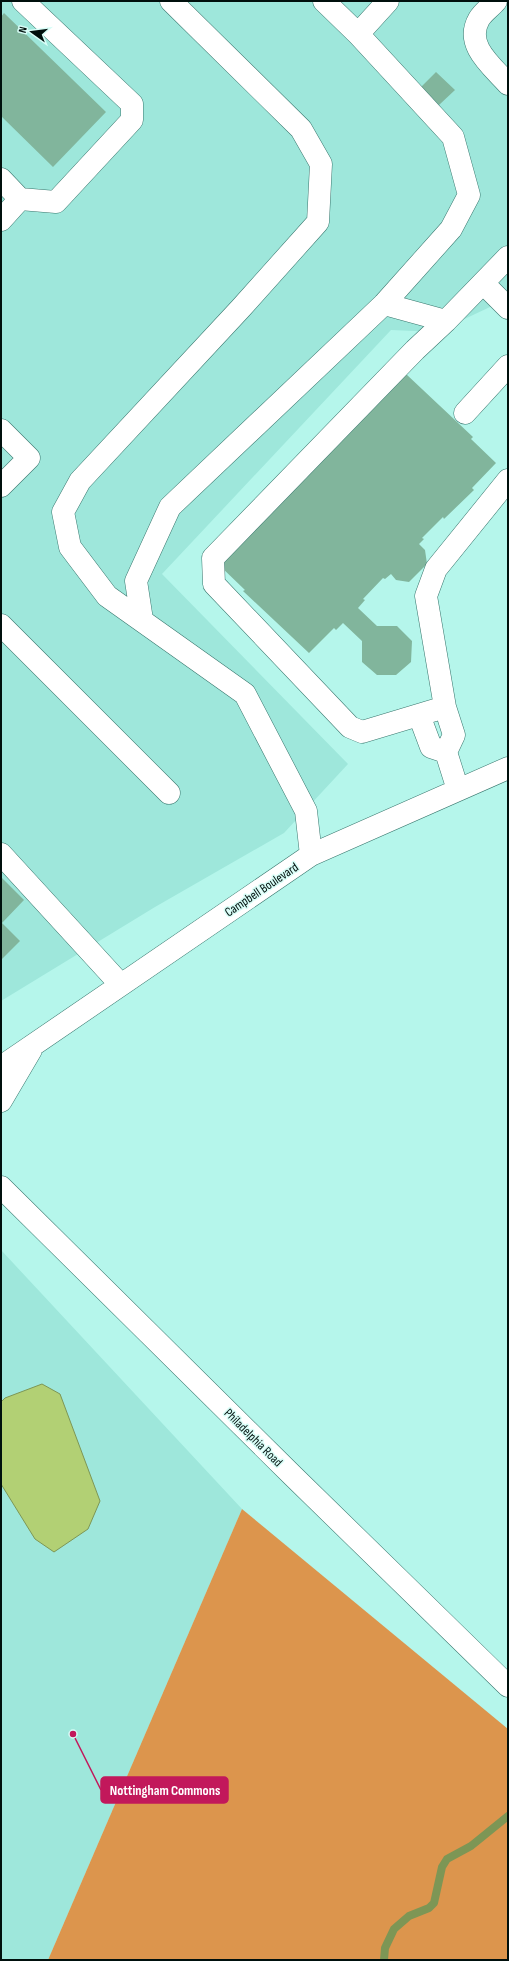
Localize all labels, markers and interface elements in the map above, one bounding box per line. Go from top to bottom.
north arrow [12,12,52,52]
text: N [16,25,30,34]
street label: Campbell Boulevard [222,859,301,920]
street label: Philadelphia Road [221,1405,286,1470]
callout: Nottingham Commons [101,1777,228,1803]
text: Nottingham Commons [110,1782,220,1799]

